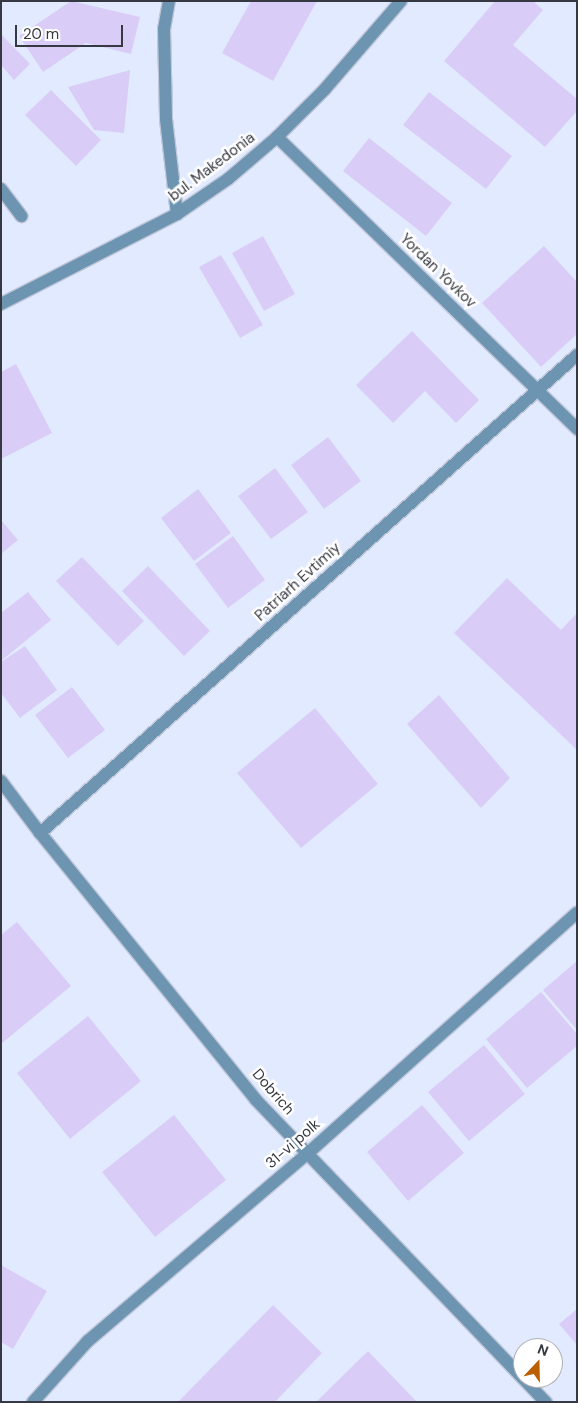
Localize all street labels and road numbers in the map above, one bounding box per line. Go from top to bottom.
street label: bul. Makedonia [165,129,259,205]
street label: Yordan Yovkov [396,230,480,312]
street label: Patriarh Evtimiy [252,539,344,625]
street label: Dobrich [248,1065,298,1119]
street label: 31-vi polk [262,1116,324,1172]

